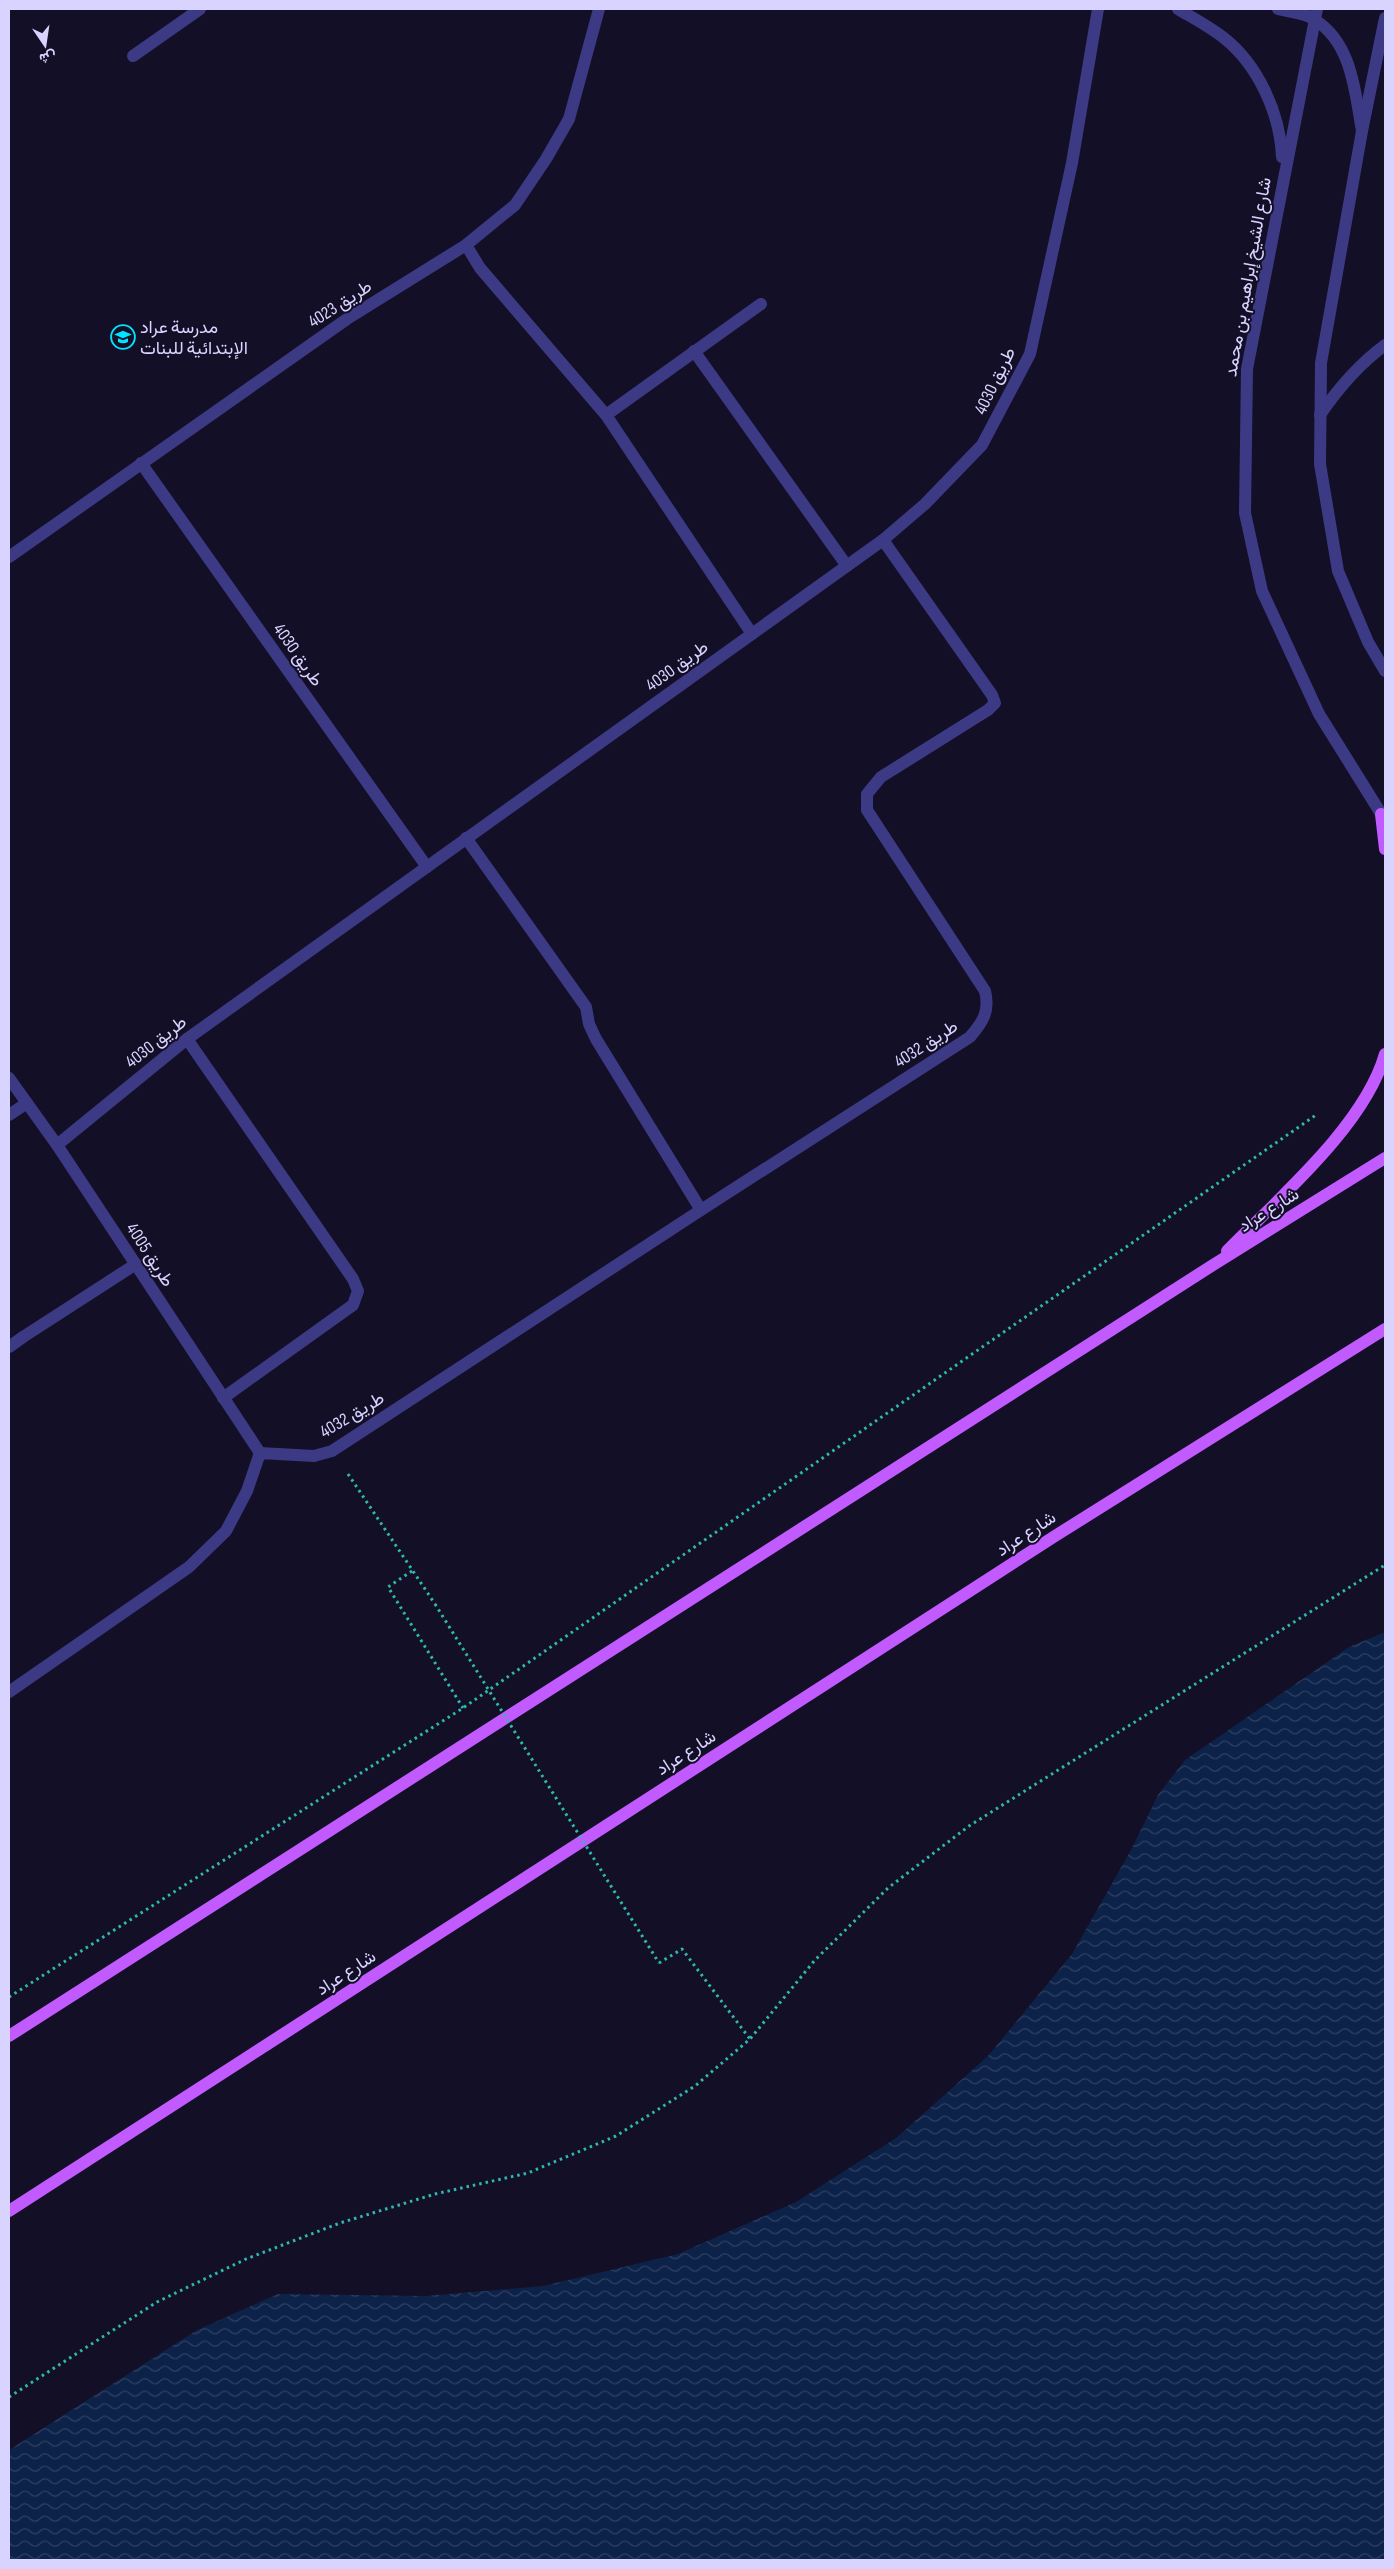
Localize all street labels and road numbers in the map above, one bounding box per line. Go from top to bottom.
street label: شارع الشيخ إبراهيم بن محمد [1220,176,1277,378]
street label: طريق 4023 [304,276,376,332]
street label: طريق 4030 [970,344,1020,418]
street label: طريق 4030 [269,619,327,691]
street label: طريق 4030 [642,636,712,696]
street label: طريق 4030 [121,1012,191,1072]
street label: طريق 4032 [890,1016,962,1072]
street label: شارع عراد [1235,1183,1303,1237]
street label: طريق 4005 [122,1219,178,1291]
street label: طريق 4032 [316,1388,388,1442]
street label: شارع عراد [992,1507,1060,1562]
street label: شارع عراد [652,1726,720,1781]
street label: شارع عراد [312,1946,380,2001]

